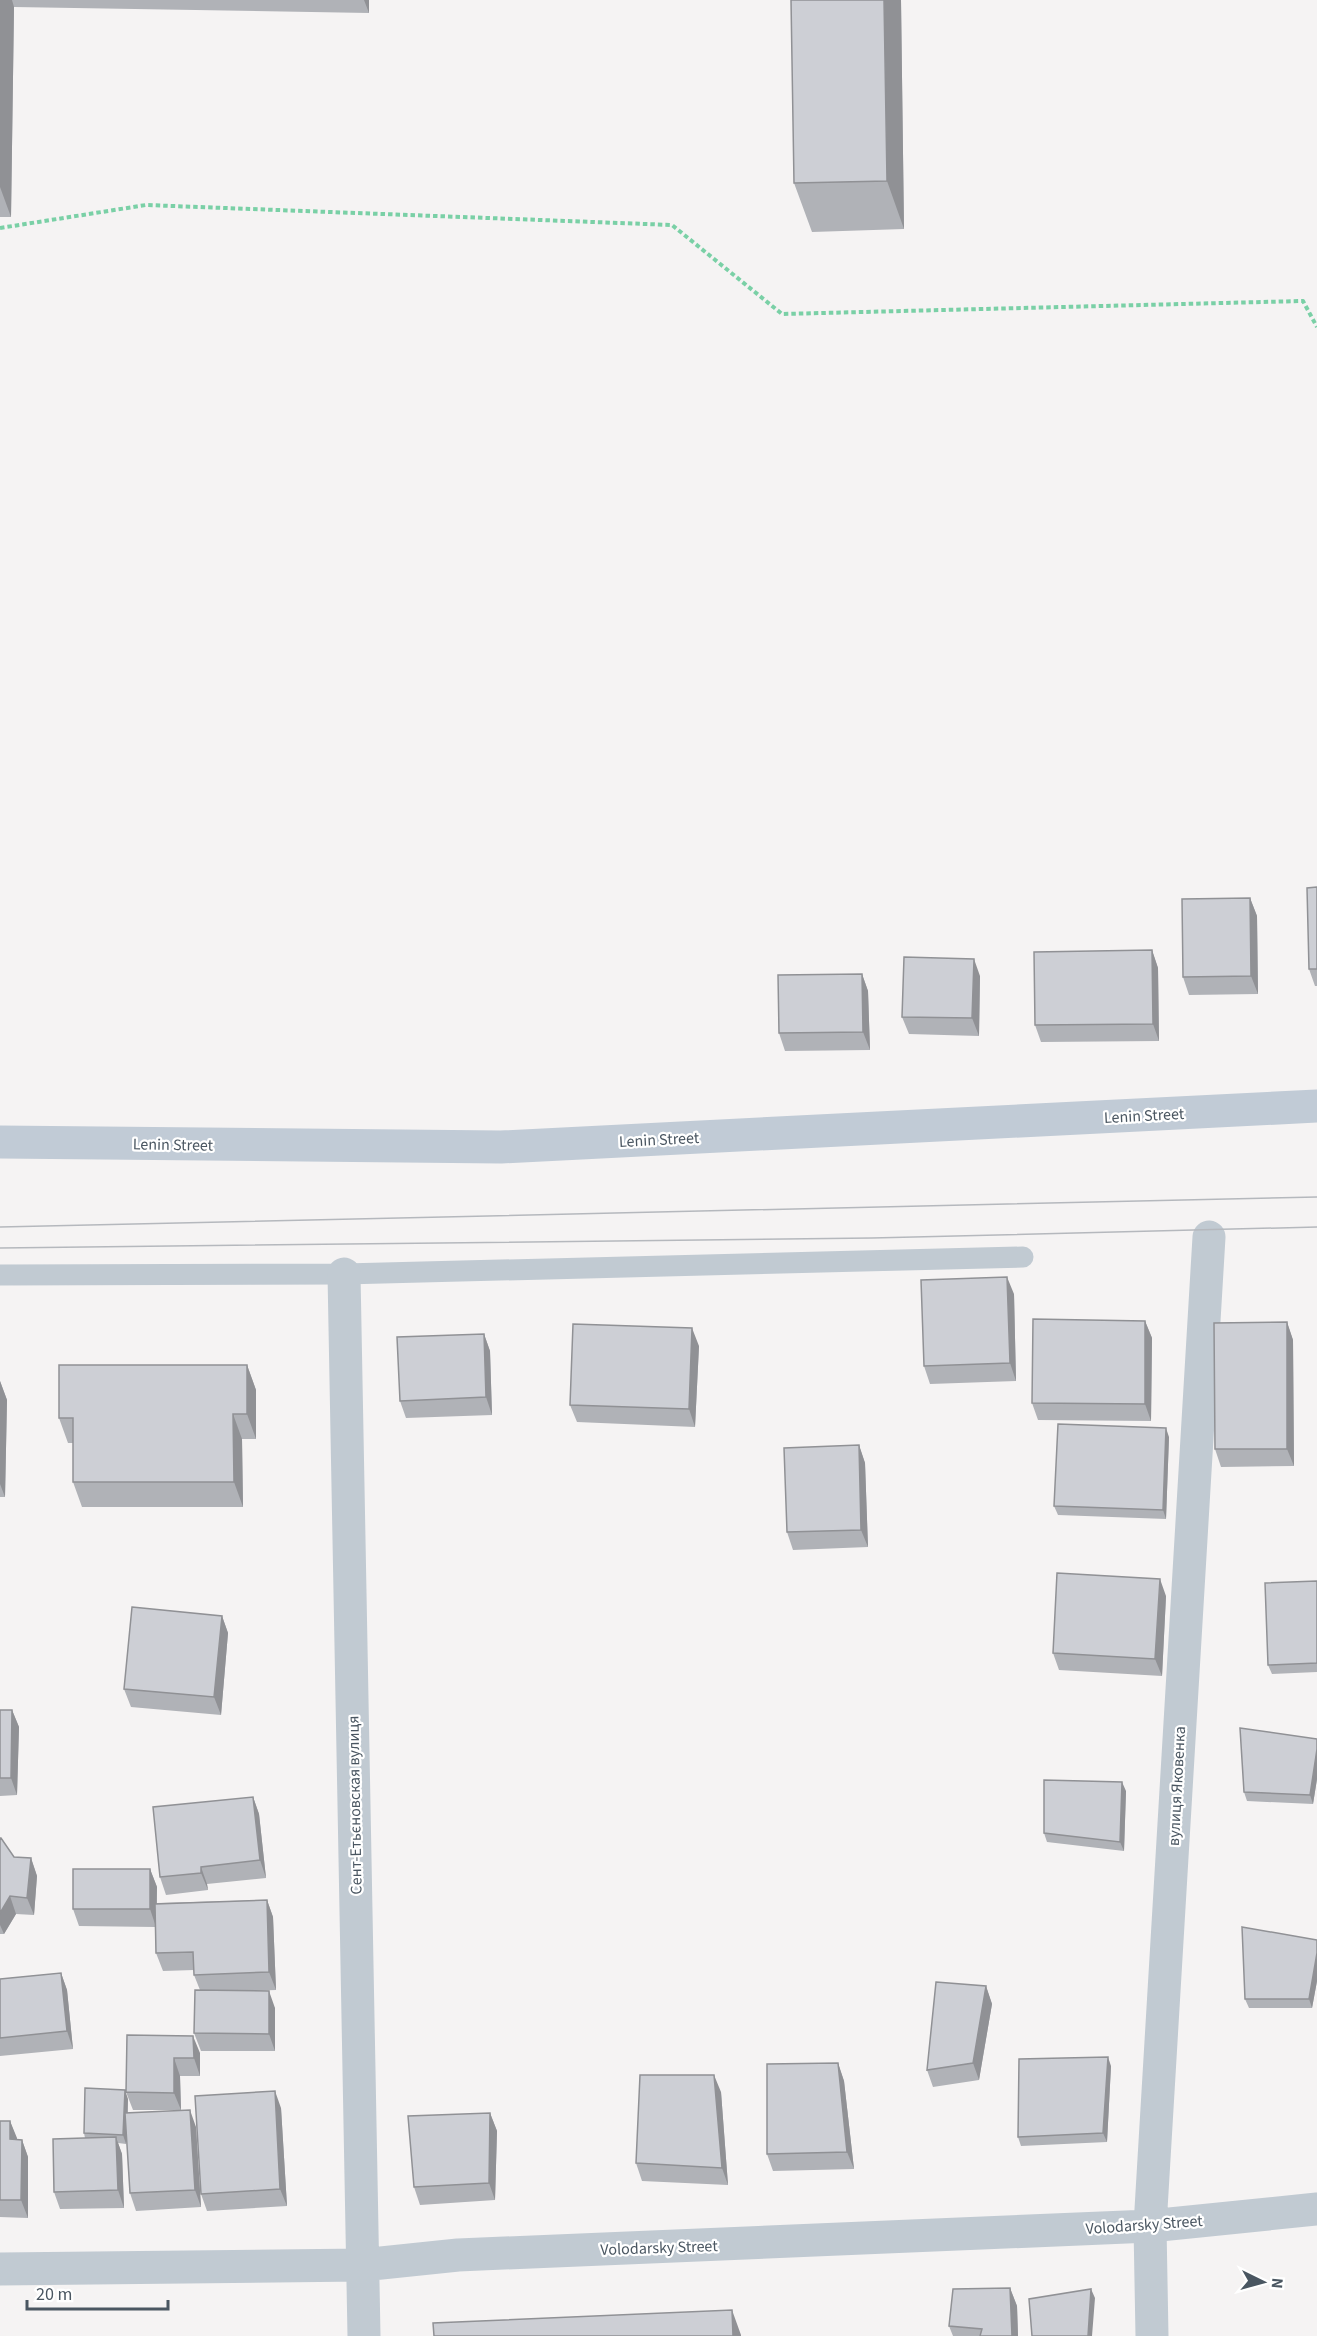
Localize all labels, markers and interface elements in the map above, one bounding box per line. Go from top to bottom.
street label: Lenin Street [1103,1103,1185,1129]
street label: Lenin Street [618,1127,700,1153]
street label: Lenin Street [133,1133,214,1157]
street label: Сент-Етьєновская вулиця [342,1715,368,1895]
street label: вулиця Яковенка [1163,1726,1191,1846]
street label: Volodarsky Street [1085,2210,1204,2240]
street label: Volodarsky Street [600,2235,719,2261]
north arrow [1233,2252,1293,2312]
scale bar [27,2273,168,2311]
text: N [1266,2277,1288,2289]
text: 20 m [36,2282,72,2307]

